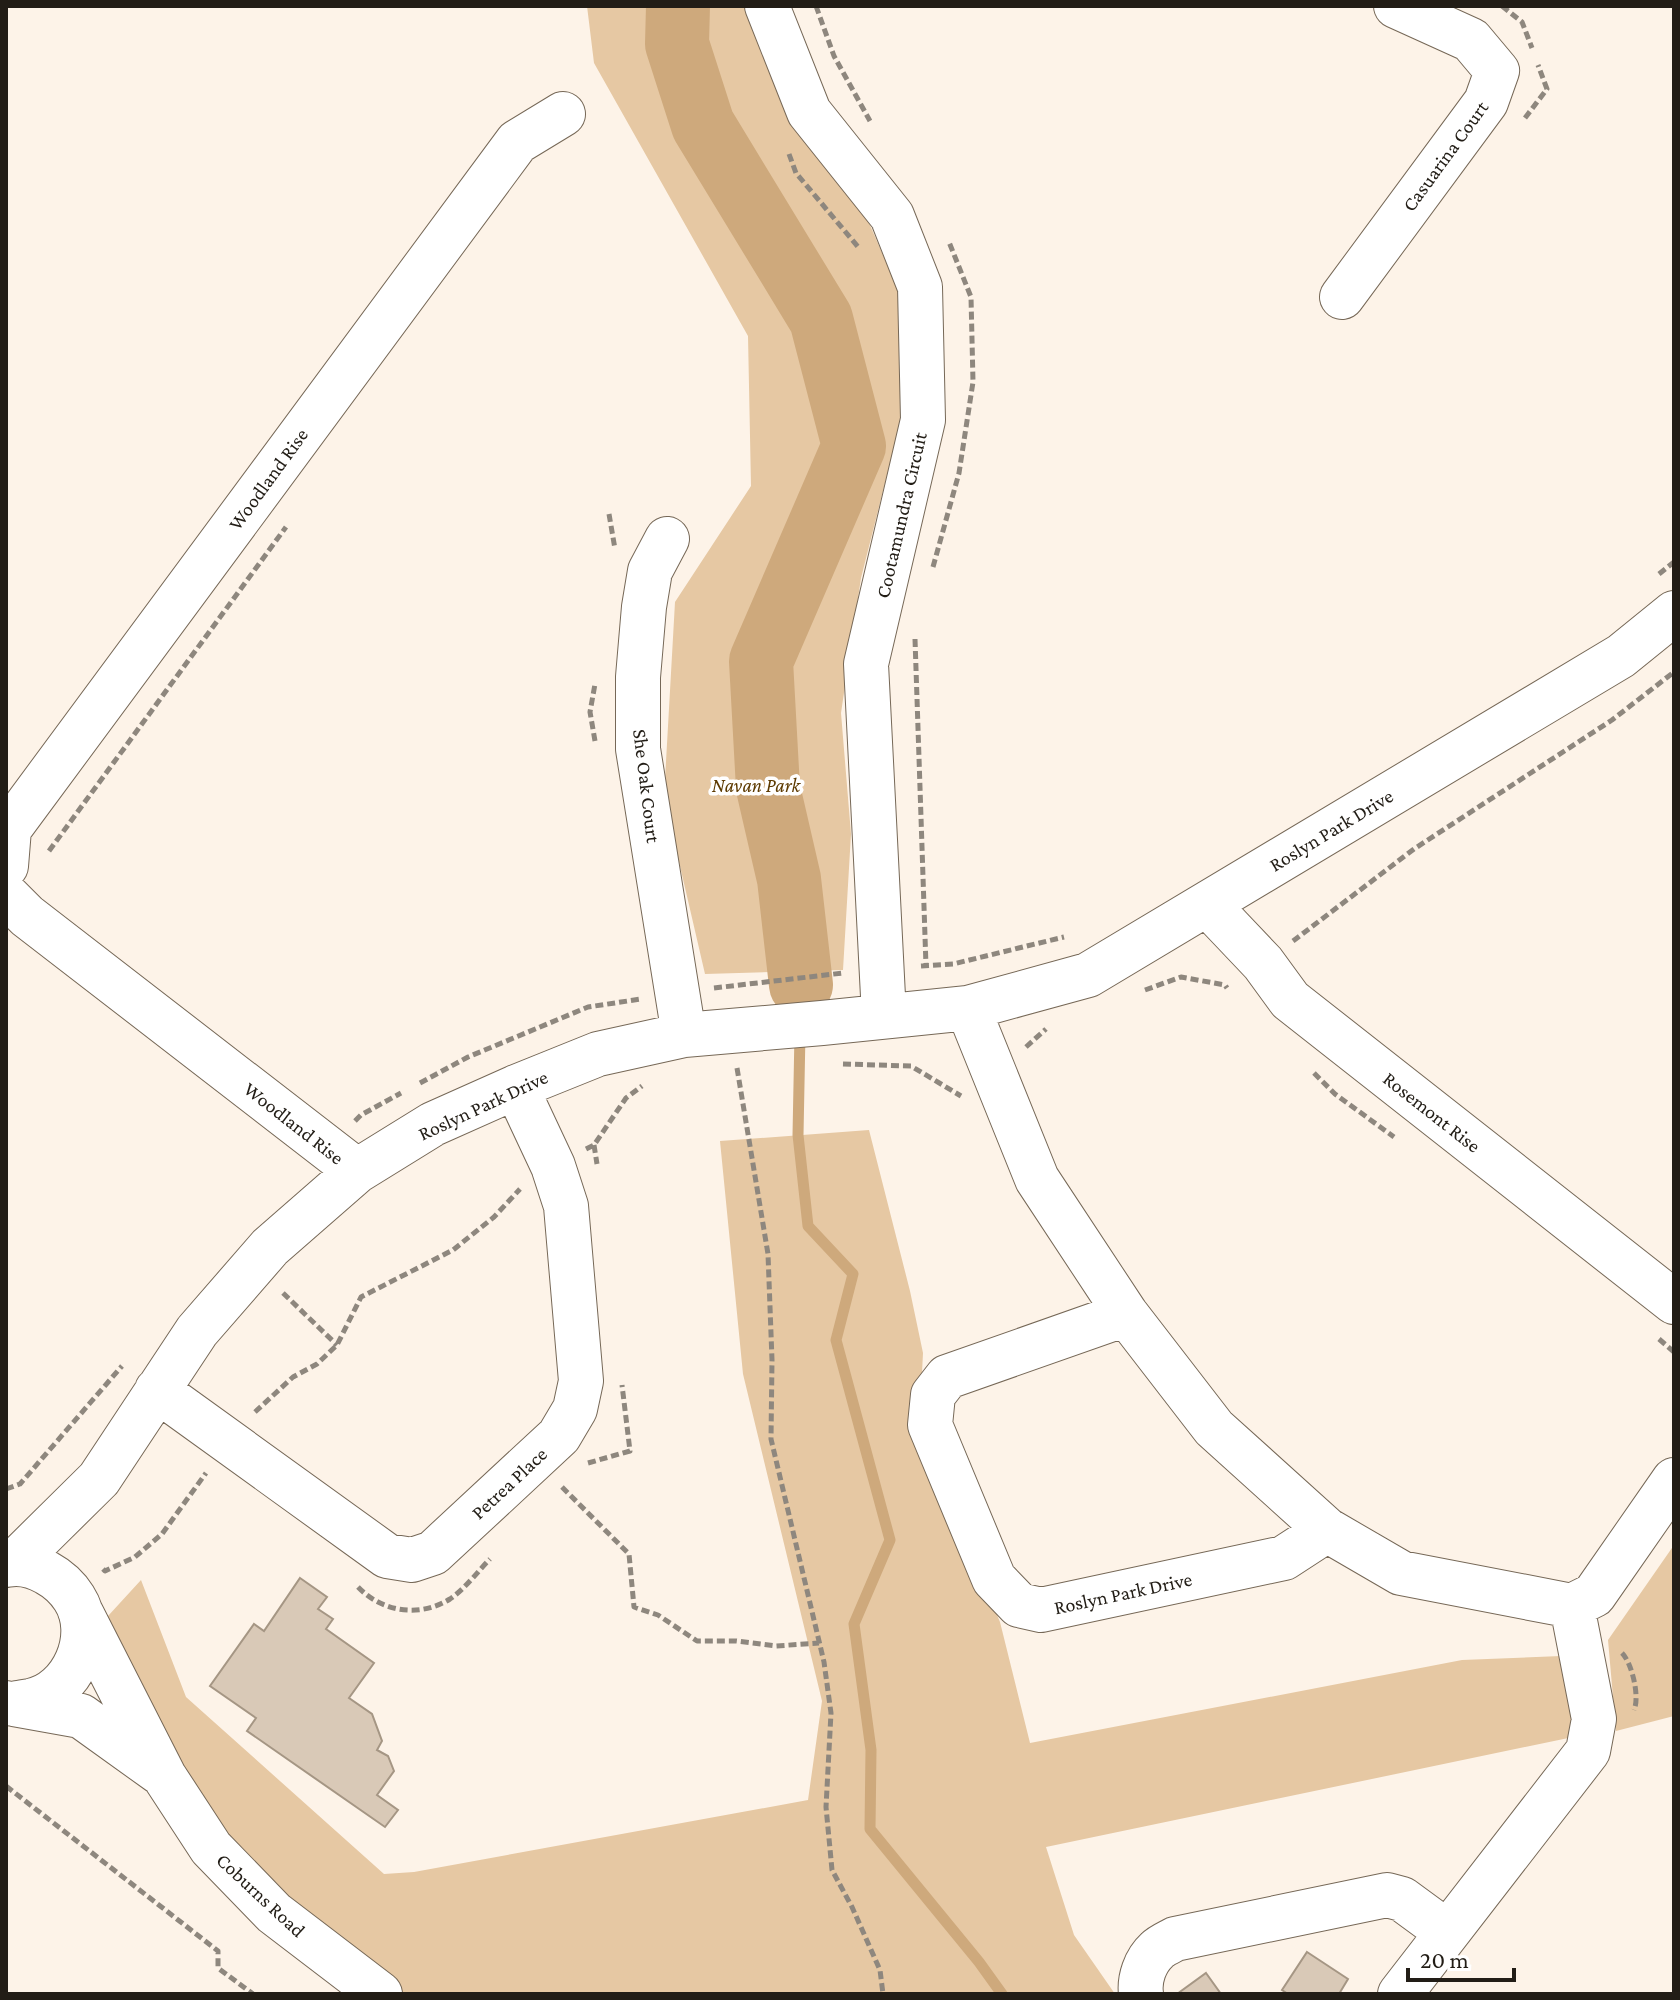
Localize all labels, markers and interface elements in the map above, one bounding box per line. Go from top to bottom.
street label: Casuarina Court [1398,96,1493,215]
street label: Woodland Rise [224,424,312,534]
street label: Cootamundra Circuit [871,430,931,600]
street label: She Oak Court [629,728,665,845]
park label: Navan Park [712,774,802,796]
street label: Roslyn Park Drive [1265,784,1398,876]
street label: Roslyn Park Drive [415,1065,552,1146]
street label: Rosemont Rise [1379,1067,1485,1157]
street label: Woodland Rise [240,1077,348,1169]
street label: Petrea Place [467,1442,551,1523]
street label: Roslyn Park Drive [1052,1568,1194,1619]
street label: Coburns Road [212,1849,310,1942]
scale bar [1408,1932,1514,1982]
text: 20 m [1420,1946,1469,1973]

